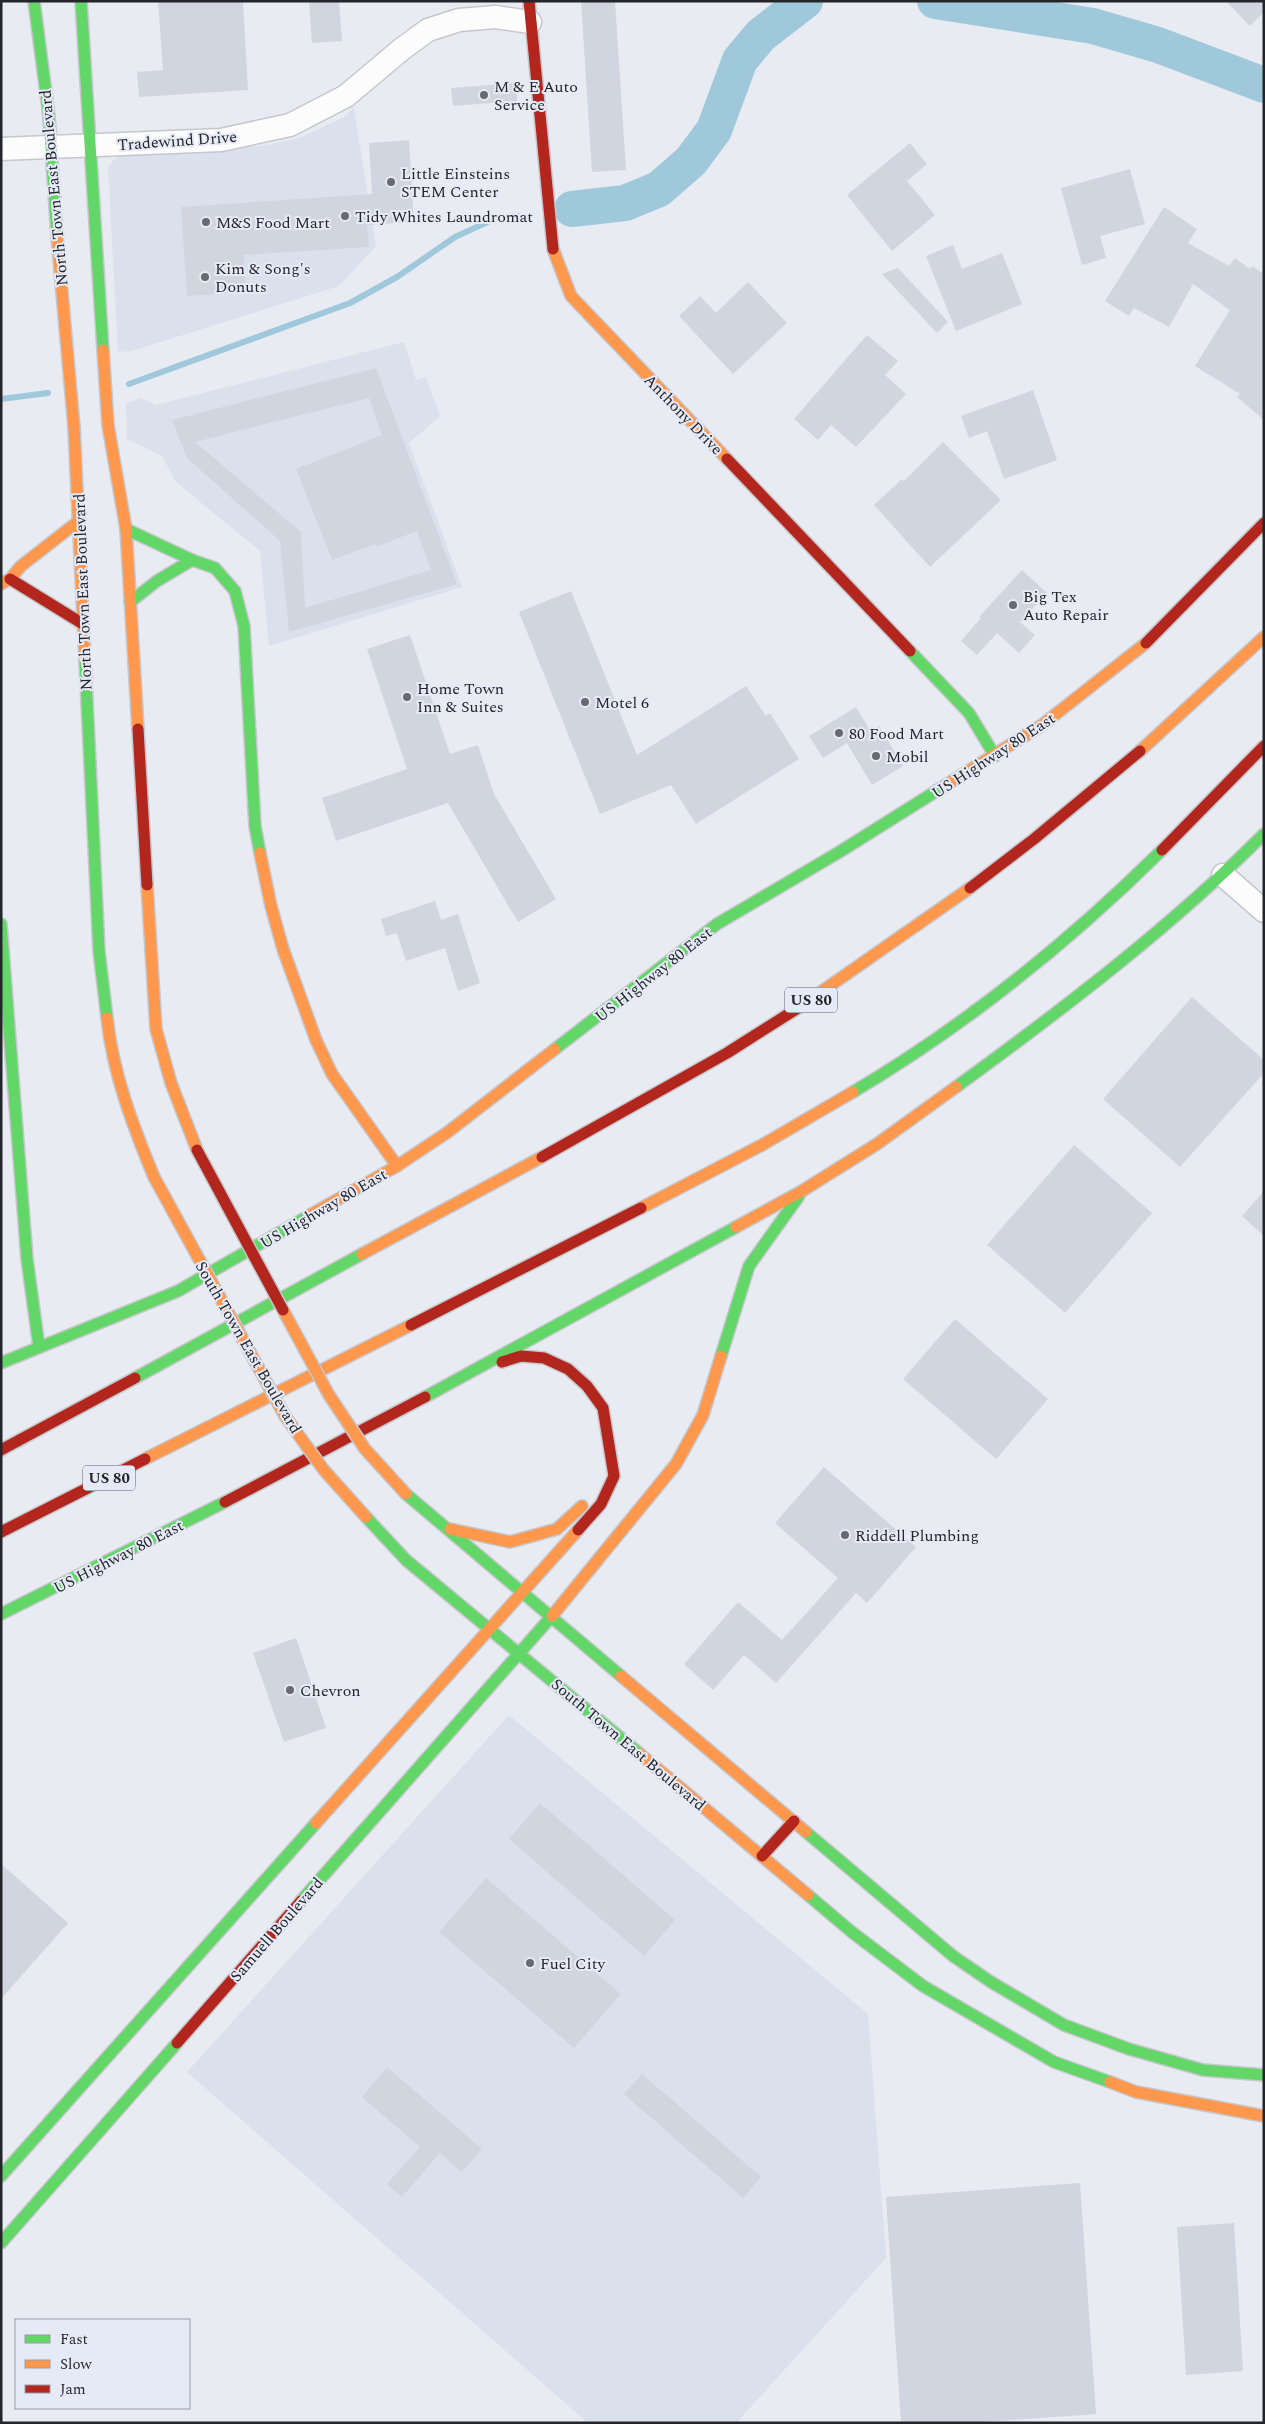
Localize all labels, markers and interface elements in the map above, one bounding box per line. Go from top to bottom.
place label: M & E Auto Service [494,75,578,117]
street label: North Town East Boulevard [33,89,75,287]
marker: M & E Auto Service [478,89,490,101]
street label: Tradewind Drive [116,125,238,157]
place label: Little Einsteins STEM Center [401,162,510,204]
marker: Little Einsteins STEM Center [385,176,397,188]
place label: Tidy Whites Laundromat [355,205,533,229]
marker: Tidy Whites Laundromat [339,210,351,222]
place label: M&S Food Mart [216,211,330,235]
marker: M&S Food Mart [200,216,212,228]
place label: Kim & Song's Donuts [215,257,311,299]
marker: Kim & Song's Donuts [199,271,211,283]
street label: Anthony Drive [638,369,728,461]
street label: North Town East Boulevard [68,493,98,691]
place label: Big Tex Auto Repair [1023,585,1109,627]
marker: Big Tex Auto Repair [1007,599,1019,611]
place label: Home Town Inn & Suites [417,677,504,719]
marker: Home Town Inn & Suites [401,691,413,703]
place label: Motel 6 [595,691,649,715]
marker: Motel 6 [579,696,591,708]
street label: US Highway 80 East [927,707,1060,805]
place label: 80 Food Mart [849,722,944,746]
marker: 80 Food Mart [833,727,845,739]
place label: Mobil [886,745,929,769]
marker: Mobil [870,750,882,762]
street label: US Highway 80 East [590,921,718,1028]
road number: US 80 [785,988,837,1012]
street label: US Highway 80 East [255,1162,392,1255]
street label: South Town East Boulevard [189,1257,307,1438]
road number: US 80 [83,1466,135,1490]
street label: US Highway 80 East [49,1514,188,1600]
place label: Riddell Plumbing [855,1524,979,1548]
marker: Riddell Plumbing [839,1529,851,1541]
street label: South Town East Boulevard [546,1673,711,1817]
place label: Chevron [300,1679,361,1703]
marker: Chevron [284,1684,296,1696]
street label: Samuell Boulevard [224,1872,329,1987]
place label: Fuel City [540,1952,606,1976]
marker: Fuel City [524,1957,536,1969]
legend [15,2319,190,2409]
text: Fast [60,2328,88,2351]
text: Slow [60,2353,92,2376]
text: Jam [60,2378,86,2401]

